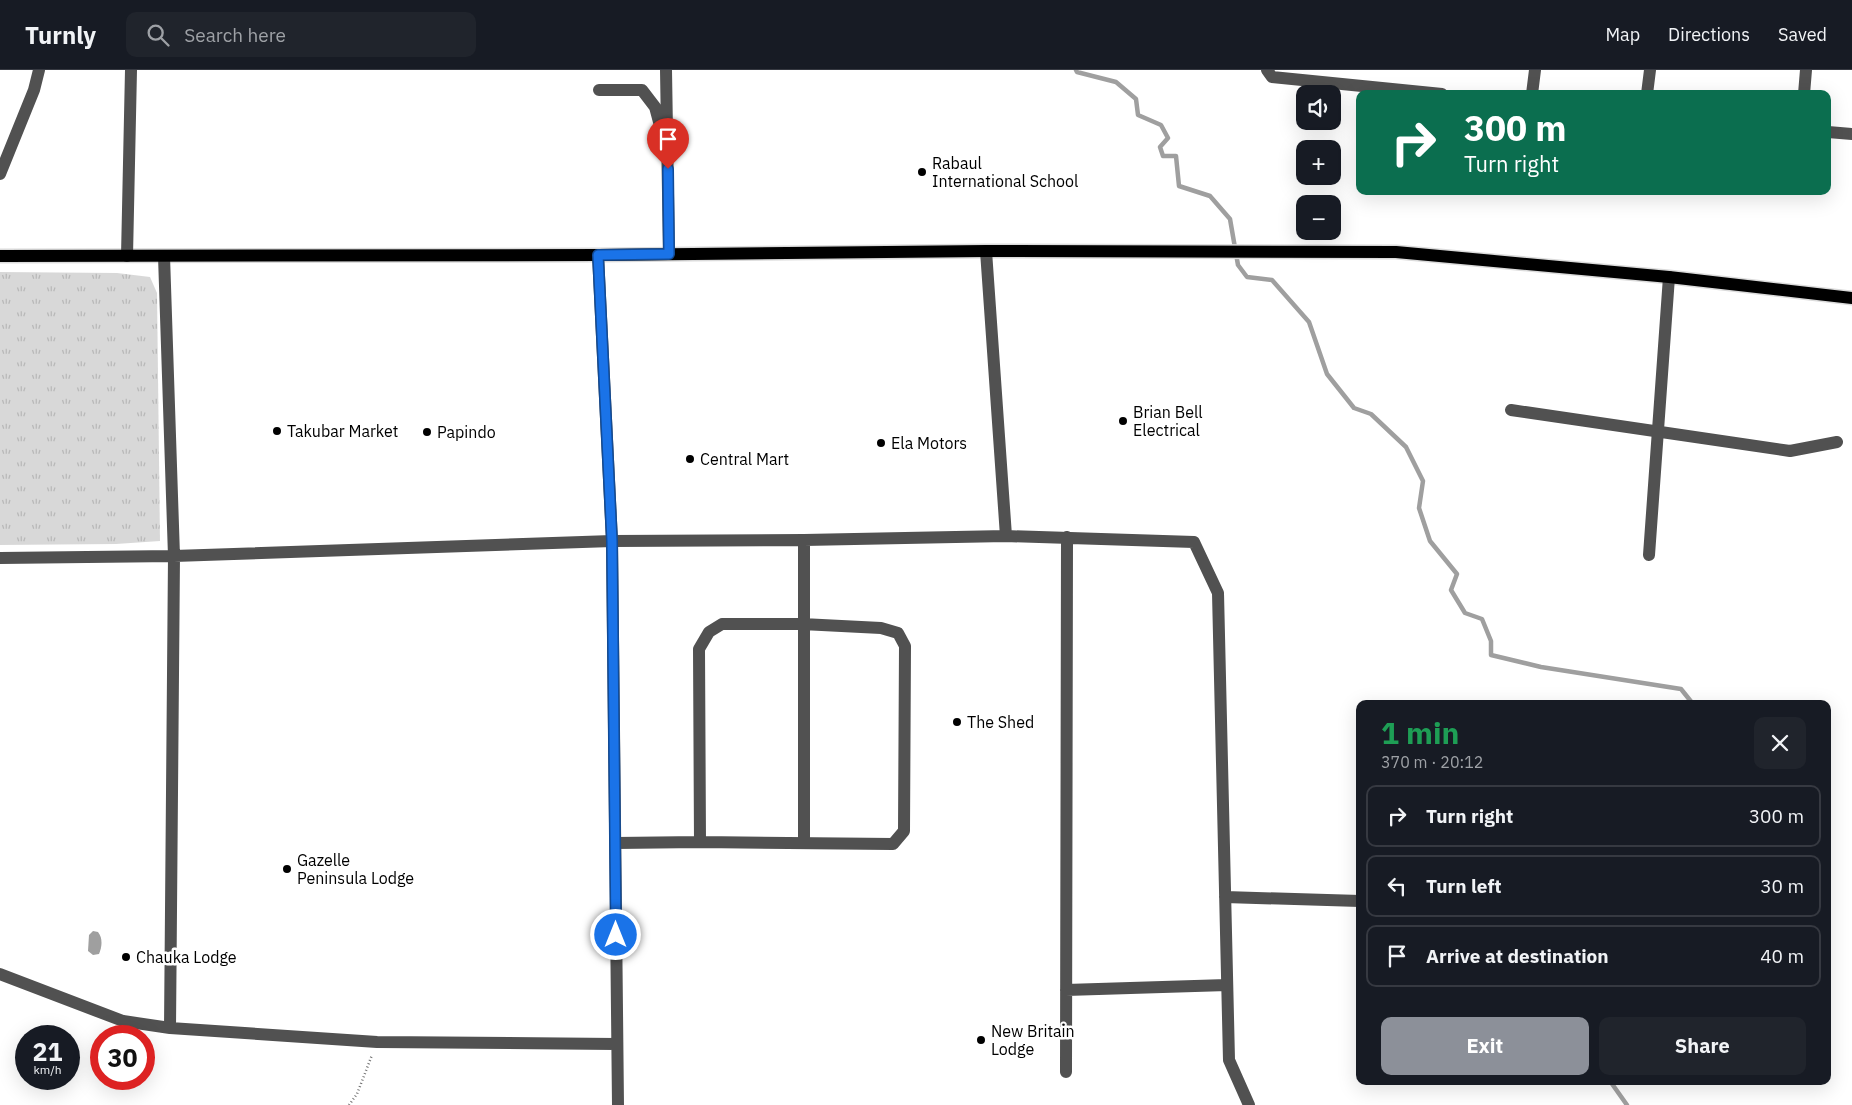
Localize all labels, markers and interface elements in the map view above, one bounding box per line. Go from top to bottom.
search box [126,12,476,57]
text: Turnly [25,19,96,51]
icon: search [144,21,172,49]
text: Search here [184,23,286,47]
text: Map [1605,23,1640,46]
text: Directions [1668,23,1750,46]
text: Saved [1778,23,1827,46]
map controls [1296,85,1341,240]
button: sound [1296,85,1341,130]
text: 300 m [1464,105,1567,151]
icon: right [1381,110,1446,175]
pin [647,118,689,169]
icon: arrive [654,125,682,153]
button: + [1296,140,1341,185]
text: Turn right [1464,149,1559,178]
place label: Rabaul International School [932,153,1078,191]
marker: Rabaul International School [916,166,928,178]
button: − [1296,195,1341,240]
place label: Brian Bell Electrical [1133,402,1203,440]
marker: Brian Bell Electrical [1117,415,1129,427]
place label: Takubar Market [287,421,398,441]
place label: Papindo [437,422,496,442]
marker: Takubar Market [271,425,283,437]
marker: Papindo [421,426,433,438]
place label: Ela Motors [891,433,967,453]
marker: Ela Motors [875,437,887,449]
place label: Central Mart [700,449,789,469]
marker: Central Mart [684,453,696,465]
place label: The Shed [967,712,1034,732]
text: 1 min [1381,713,1459,752]
marker: The Shed [951,716,963,728]
button: close [1754,717,1806,769]
text: 370 m · 20:12 [1381,752,1483,772]
icon: right [1383,802,1411,830]
text: Turn right [1426,804,1513,828]
text: 300 m [1749,804,1804,828]
place label: Gazelle Peninsula Lodge [297,850,414,888]
marker: Gazelle Peninsula Lodge [281,863,293,875]
icon: left [1383,872,1411,900]
text: Turn left [1426,874,1502,898]
text: 30 m [1760,874,1804,898]
position arrow [589,908,641,960]
icon: arrive [1383,942,1411,970]
text: Arrive at destination [1426,944,1609,968]
text: 40 m [1760,944,1804,968]
place label: Chauka Lodge [136,947,237,967]
marker: Chauka Lodge [120,951,132,963]
button: Exit [1381,1017,1589,1075]
button: Share [1599,1017,1806,1075]
place label: New Britain Lodge [991,1021,1075,1059]
speed limit sign: 30 [90,1025,155,1090]
marker: New Britain Lodge [975,1034,987,1046]
text: 21 [32,1035,63,1068]
text: km/h [33,1062,62,1077]

